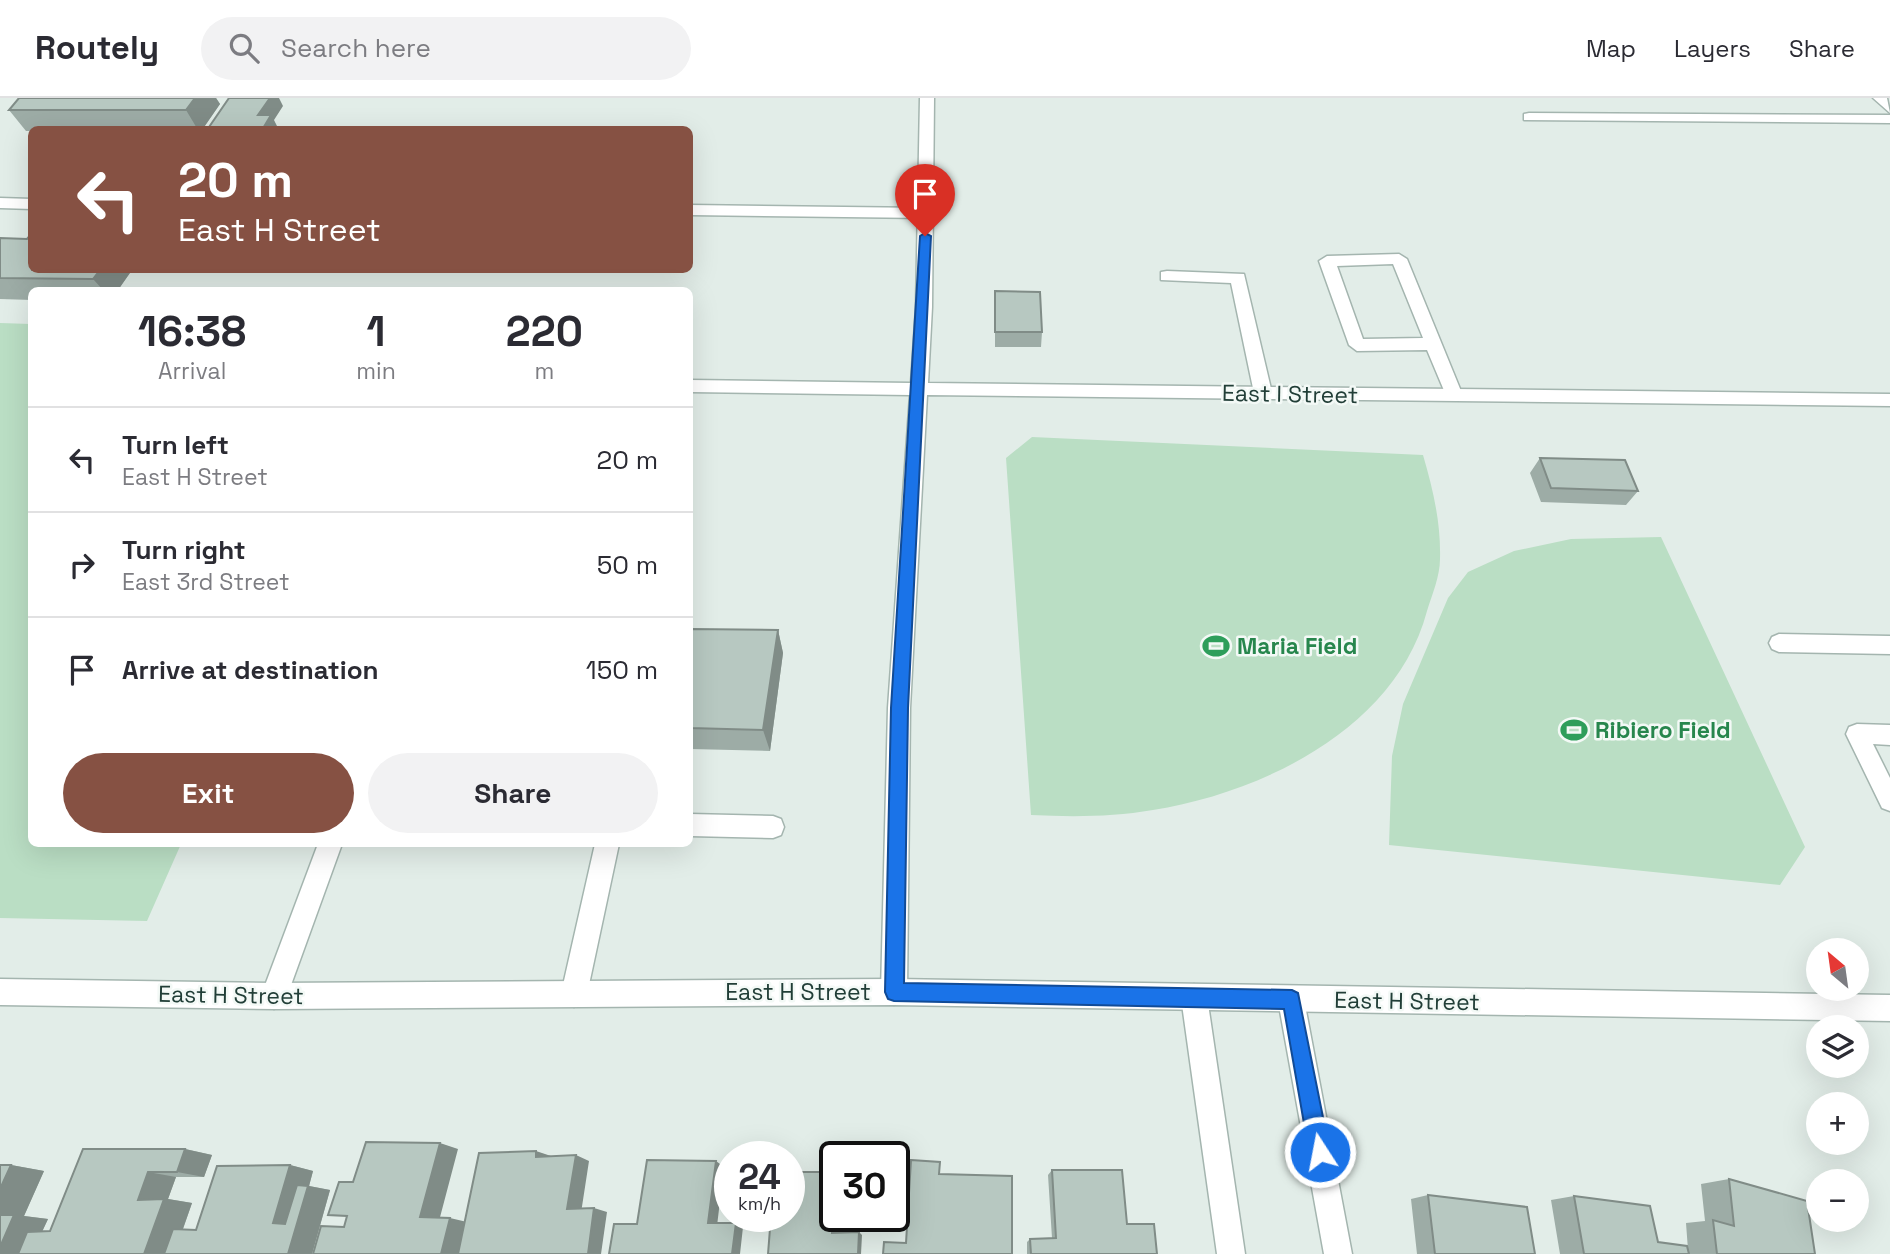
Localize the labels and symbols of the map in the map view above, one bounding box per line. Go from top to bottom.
pin [895,164,955,236]
street label: East I Street [1222,378,1358,410]
sports icon: Maria Field [1201,631,1231,661]
place label: Maria Field [1237,631,1357,661]
sports icon: Ribiero Field [1559,715,1589,745]
place label: Ribiero Field [1595,715,1731,745]
north arrow [1806,938,1869,1001]
street label: East H Street [725,977,871,1007]
street label: East H Street [158,979,304,1011]
street label: East H Street [1334,985,1480,1017]
position arrow [1283,1115,1357,1189]
speed limit sign: 30 [819,1141,910,1232]

